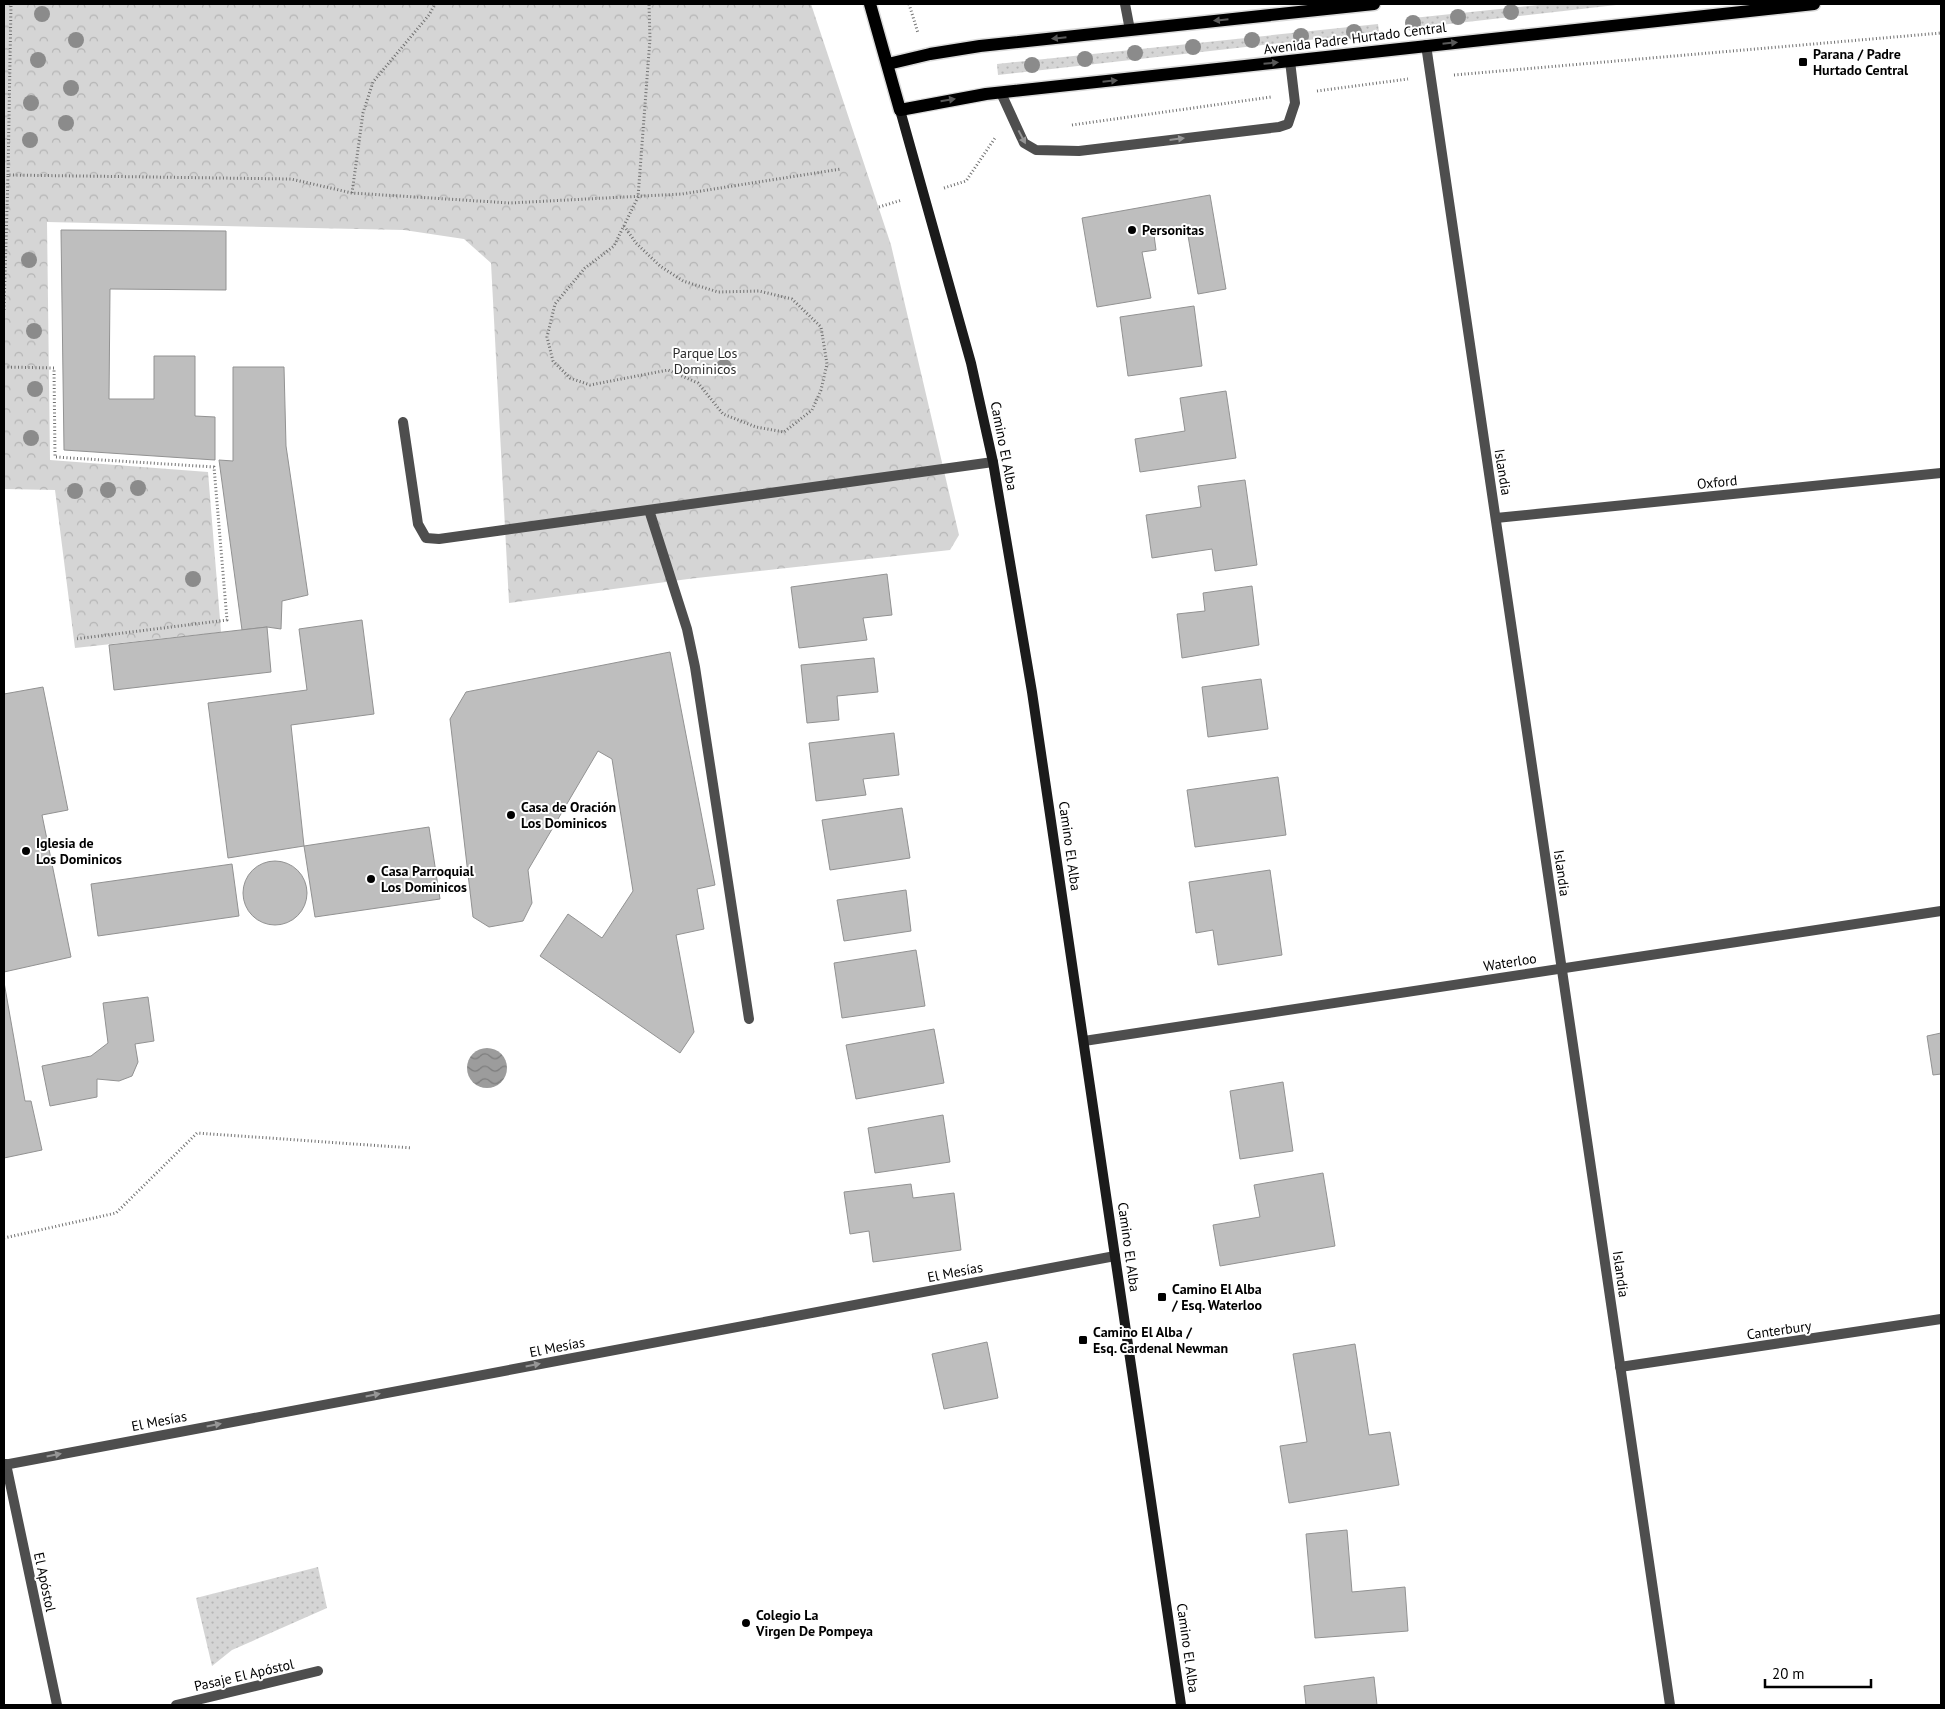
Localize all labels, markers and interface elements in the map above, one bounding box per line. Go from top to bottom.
one-way arrow [1213,17,1229,25]
street label: Avenida Padre Hurtado Central [1263,18,1447,58]
one-way arrow [1051,34,1067,42]
one-way arrow [1442,39,1458,47]
place label: Parana / Padre Hurtado Central [1813,45,1909,79]
marker: Parana / Padre Hurtado Central [1797,56,1809,68]
one-way arrow [1263,59,1279,67]
one-way arrow [1102,77,1118,85]
one-way arrow [941,95,957,103]
one-way arrow [1018,129,1026,144]
one-way arrow [1170,135,1186,143]
place label: Personitas [1142,221,1204,239]
marker: Personitas [1126,224,1138,236]
park label: Parque Los Dominicos [673,344,737,378]
street label: Camino El Alba [987,400,1021,492]
street label: Islandia [1490,447,1516,497]
street label: Oxford [1696,471,1738,493]
place label: Casa de Oración Los Dominicos [521,798,616,832]
street label: Camino El Alba [1055,800,1085,892]
marker: Casa de Oración Los Dominicos [505,809,517,821]
place label: Iglesia de Los Dominicos [36,834,122,868]
marker: Iglesia de Los Dominicos [20,845,32,857]
street label: Islandia [1550,849,1574,898]
place label: Casa Parroquial Los Dominicos [381,862,475,896]
marker: Casa Parroquial Los Dominicos [365,873,377,885]
street label: Waterloo [1482,949,1538,975]
street label: Camino El Alba [1114,1201,1144,1293]
street label: Islandia [1609,1250,1633,1299]
street label: El Mesías [926,1258,984,1286]
place label: Camino El Alba / Esq. Waterloo [1171,1280,1262,1314]
marker: Camino El Alba / Esq. Waterloo [1156,1291,1168,1303]
street label: Canterbury [1745,1316,1813,1343]
place label: Camino El Alba / Esq. Cardenal Newman [1093,1323,1228,1357]
street label: El Mesías [528,1333,586,1361]
marker: Camino El Alba / Esq. Cardenal Newman [1077,1334,1089,1346]
one-way arrow [526,1361,542,1369]
one-way arrow [366,1391,382,1399]
street label: El Mesías [130,1407,188,1435]
one-way arrow [206,1421,222,1429]
one-way arrow [46,1451,62,1459]
street label: El Apóstol [30,1551,60,1613]
street label: Camino El Alba [1173,1602,1203,1694]
place label: Colegio La Virgen De Pompeya [755,1606,873,1640]
marker: Colegio La Virgen De Pompeya [740,1617,752,1629]
street label: Pasaje El Apóstol [192,1655,296,1695]
scale bar [1765,1656,1871,1688]
text: 20 m [1772,1664,1805,1683]

